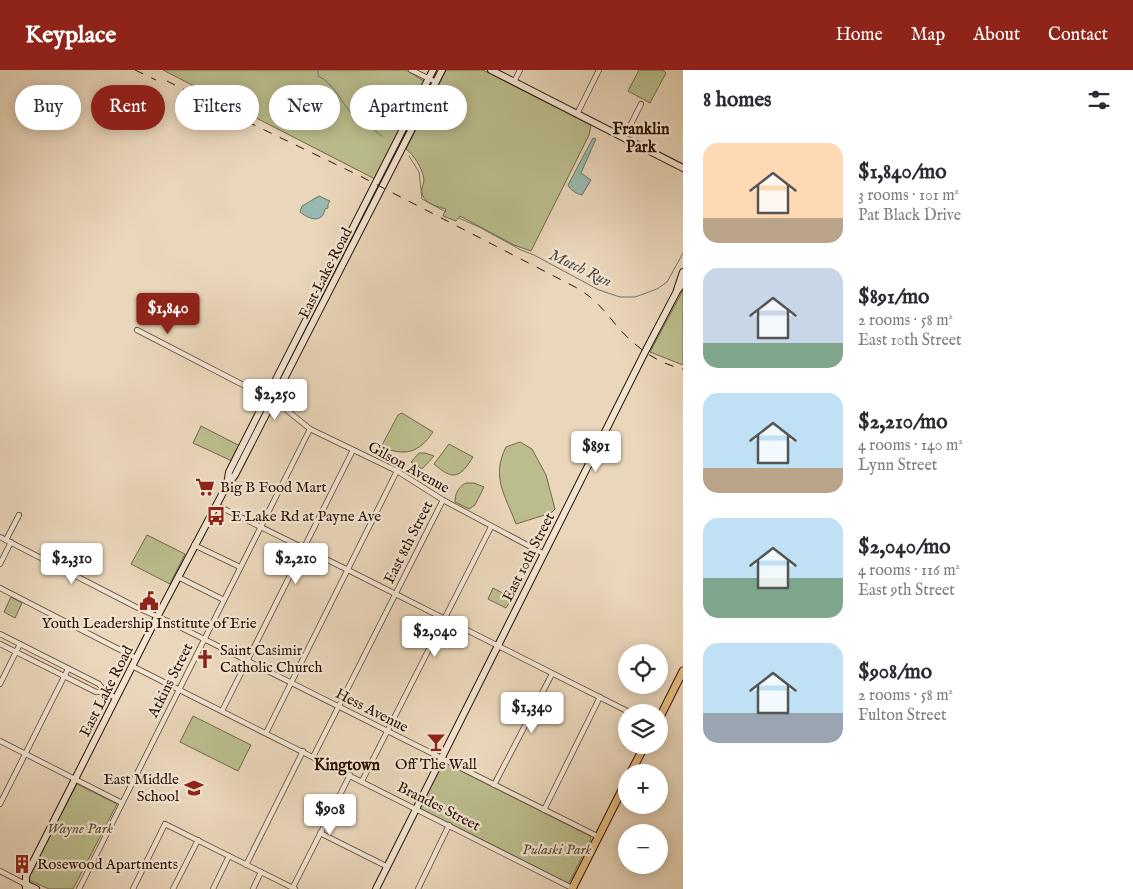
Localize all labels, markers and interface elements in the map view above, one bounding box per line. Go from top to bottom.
text: Keyplace [25,20,116,51]
text: Home [836,24,883,47]
text: Map [911,24,945,47]
text: About [973,24,1020,47]
text: Contact [1048,24,1108,47]
chip: Buy [15,85,81,130]
chip: Rent [91,85,165,130]
chip: Filters [175,85,259,130]
chip: New [269,85,340,130]
chip: Apartment [350,85,467,130]
icon: filters [1085,86,1113,114]
text: 8 homes [703,87,771,114]
district label: Franklin Park [612,120,670,158]
text: $1,840/mo [858,159,947,186]
icon: home [743,163,803,223]
text: 3 rooms · 101 m² [858,186,959,206]
text: Pat Black Drive [858,206,961,226]
street label: East Lake Road [294,224,357,322]
water label: Motch Run [546,246,615,292]
text: $891/mo [858,284,929,311]
icon: home [743,288,803,348]
pin: $1,840 [127,292,209,335]
text: $1,840 [147,299,189,319]
text: 2 rooms · 58 m² [858,311,953,331]
text: East 10th Street [858,331,962,351]
pin: $2,250 [234,378,316,421]
text: $2,250 [254,385,296,405]
text: $2,210/mo [858,409,948,436]
icon: home [743,413,803,473]
pin: $891 [566,430,626,473]
text: 4 rooms · 140 m² [858,436,963,456]
street label: Gilson Avenue [365,437,453,498]
text: $891 [582,437,610,457]
text: Lynn Street [858,456,937,476]
supermarket icon: Big B Food Mart [194,476,216,498]
place label: Big B Food Mart [220,478,327,497]
street label: East 8th Street [380,498,437,587]
bus stop icon: E Lake Rd at Payne Ave [205,505,227,527]
place label: E Lake Rd at Payne Ave [231,507,381,526]
street label: East 10th Street [498,510,559,605]
text: $2,040/mo [858,534,951,561]
icon: home [743,538,803,598]
pin: $2,310 [31,542,113,585]
pin: $2,210 [255,542,337,585]
text: $2,310 [52,549,92,569]
text: $2,210 [275,549,317,569]
text: 4 rooms · 116 m² [858,561,960,581]
text: East 9th Street [858,581,955,601]
public building icon: Youth Leadership Institute of Erie [138,590,160,612]
place label: Youth Leadership Institute of Erie [41,614,257,633]
pin: $2,040 [394,616,476,658]
text: $2,040 [413,622,457,642]
street label: Atkins Street [143,640,197,722]
place label: Saint Casimir Catholic Church [220,641,322,677]
street label: East Lake Road [75,642,138,740]
map controls [618,644,668,874]
button: locate [618,644,668,694]
church icon: Saint Casimir Catholic Church [194,648,216,670]
text: $908/mo [858,659,932,686]
icon: home [743,663,803,723]
street label: Hess Avenue [332,684,411,737]
text: 2 rooms · 58 m² [858,686,953,706]
pin: $1,340 [491,692,573,734]
text: $1,340 [512,698,552,718]
button: layers [618,704,668,754]
text: Fulton Street [858,706,947,726]
bar icon: Off The Wall [425,731,447,753]
place label: Off The Wall [395,755,478,774]
district label: Kingtown [314,756,380,776]
button: + [618,764,668,814]
place label: East Middle School [103,770,180,806]
school or university icon: East Middle School [183,777,205,799]
street label: Brandes Street [394,777,483,835]
pin: $908 [300,794,360,836]
text: $908 [315,800,345,820]
park label: Wayne Park [47,819,113,838]
button: − [618,824,668,874]
park label: Pulaski Park [522,840,592,859]
building icon: Rosewood Apartments [11,853,33,875]
place label: Rosewood Apartments [37,855,178,874]

